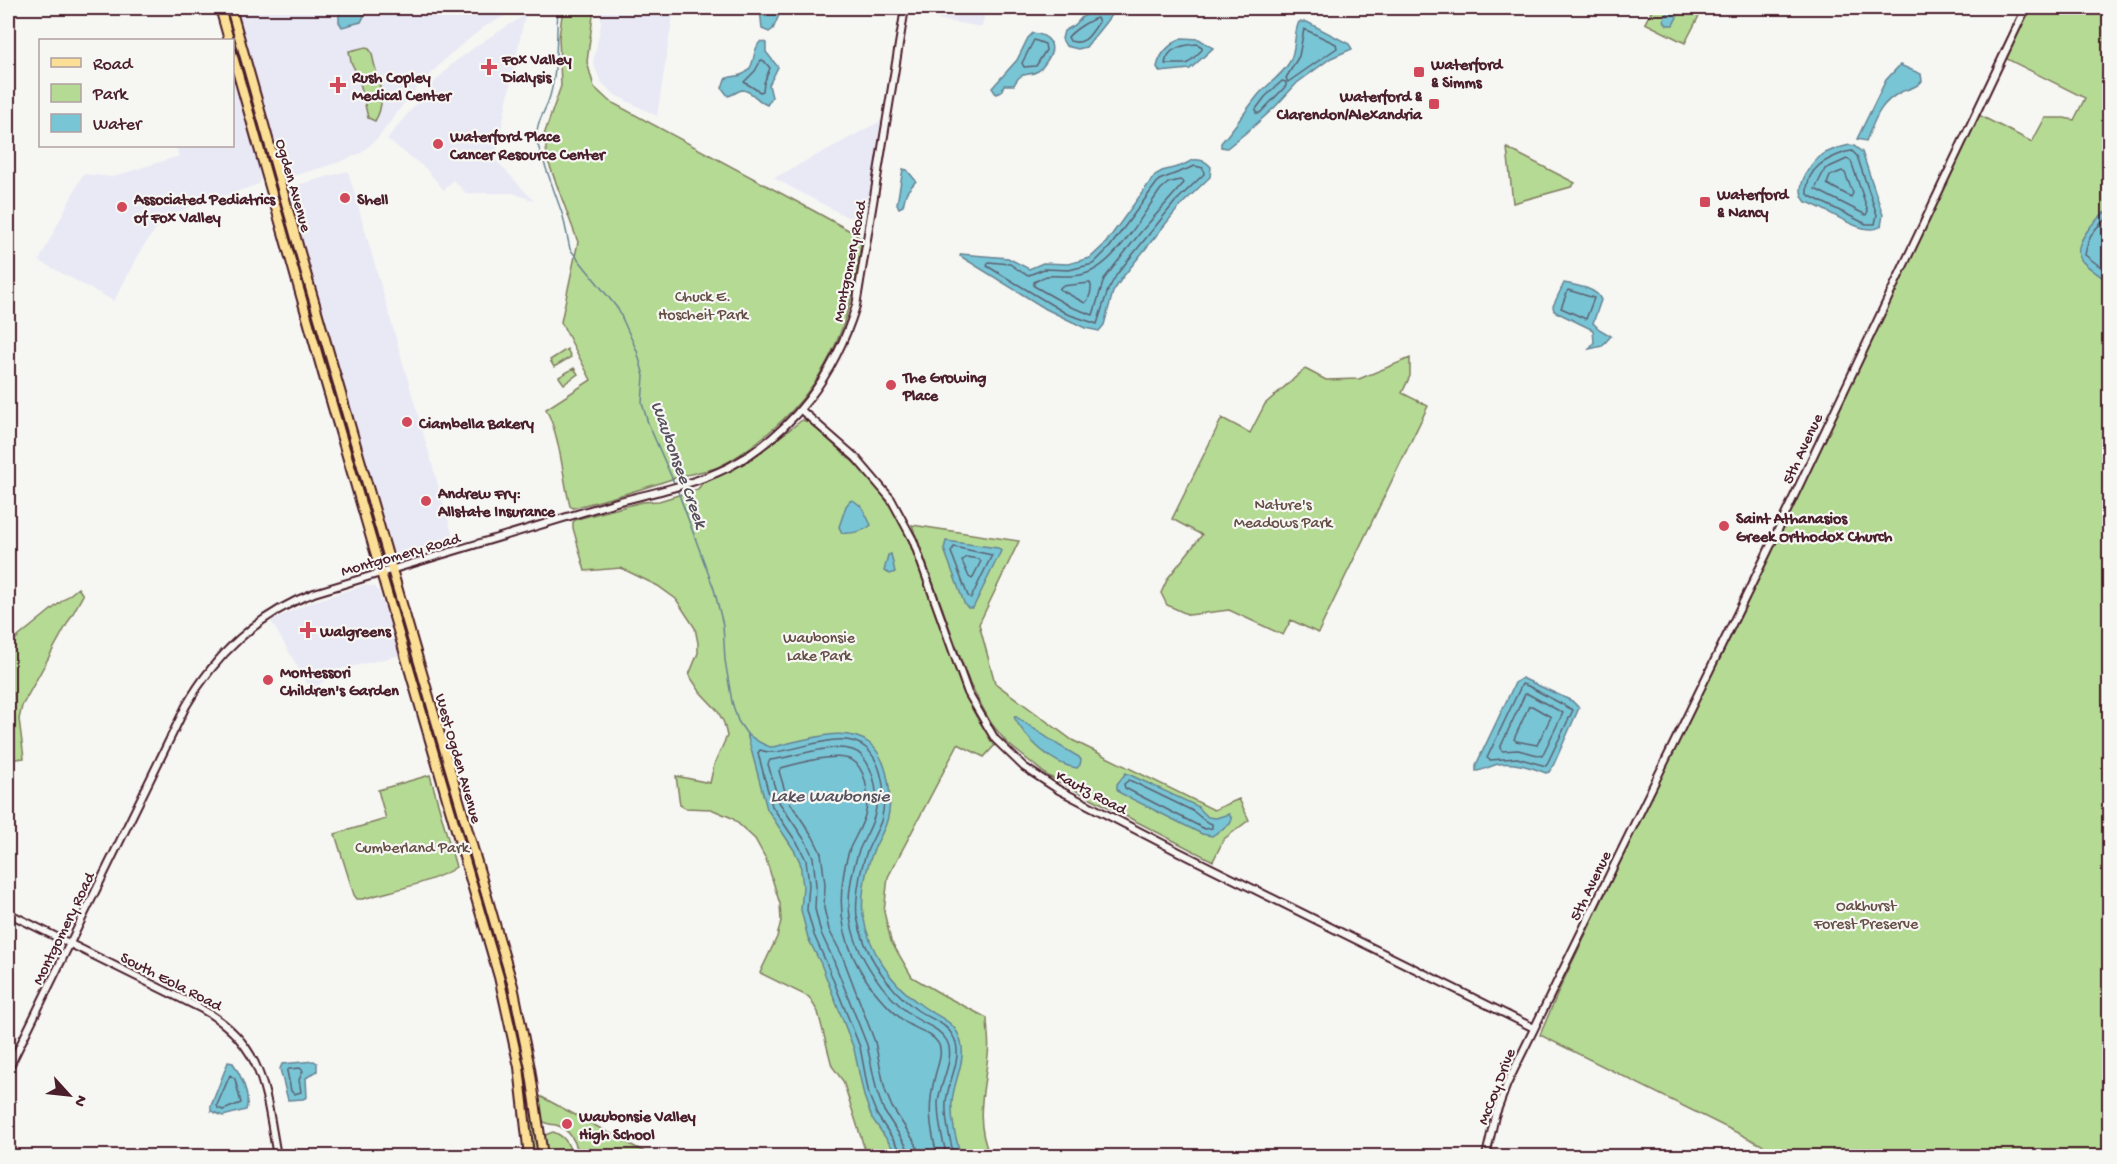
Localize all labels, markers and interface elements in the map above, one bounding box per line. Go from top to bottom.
legend [39,39,234,147]
place label: Fox Valley Dialysis [500,52,572,89]
text: Road [93,55,134,76]
place label: Waterford & Simms [1430,56,1504,94]
marker: Fox Valley Dialysis [480,58,498,76]
marker: Waterford & Simms [1412,65,1426,79]
place label: Rush Copley Medical Center [351,70,453,107]
marker: Rush Copley Medical Center [329,76,347,94]
text: Park [92,85,129,106]
place label: Waterford & Clarendon/Alexandria [1276,88,1423,126]
marker: Waterford & Clarendon/Alexandria [1427,97,1441,111]
text: Water [93,115,143,136]
place label: Waterford Place Cancer Resource Center [449,128,607,166]
street label: Ogden Avenue [269,137,314,235]
marker: Waterford Place Cancer Resource Center [431,137,445,151]
place label: Waterford & Nancy [1716,186,1790,224]
marker: Shell [338,191,352,205]
place label: Associated Pediatrics of Fox Valley [133,192,276,229]
place label: Shell [357,192,389,211]
marker: Waterford & Nancy [1698,195,1712,209]
street label: Montgomery Road [830,198,873,324]
marker: Associated Pediatrics of Fox Valley [115,200,129,214]
park label: Chuck E. Hoscheit Park [658,289,750,326]
place label: The Growing Place [901,370,986,407]
marker: The Growing Place [884,378,898,392]
water label: Waubonsee Creek [645,399,711,533]
street label: 5th Avenue [1780,411,1829,488]
marker: Ciambella Bakery [400,415,414,429]
place label: Ciambella Bakery [418,416,534,435]
place label: Andrew Fry: Allstate Insurance [437,486,556,523]
marker: Andrew Fry: Allstate Insurance [419,494,433,508]
park label: Nature's Meadows Park [1234,497,1334,534]
place label: Saint Athanasios Greek Orthodox Church [1736,511,1893,548]
marker: Saint Athanasios Greek Orthodox Church [1717,519,1731,533]
street label: Montgomery Road [339,530,464,582]
marker: Walgreens [301,623,315,637]
place label: Walgreens [319,624,392,643]
park label: Waubonsie Lake Park [783,630,856,667]
place label: Montessori Children's Garden [279,665,399,702]
marker: Montessori Children's Garden [261,673,275,687]
street label: West Ogden Avenue [429,692,484,827]
street label: Kautz Road [1052,768,1130,821]
water label: Lake Waubonsie [770,787,890,808]
park label: Cumberland Park [355,840,471,859]
street label: 5th Avenue [1567,848,1618,925]
street label: Montgomery Road [30,869,101,989]
park label: Oakhurst Forest Preserve [1813,898,1919,935]
street label: South Eola Road [116,949,226,1018]
street label: McCoy Drive [1475,1046,1522,1128]
north arrow [39,1065,99,1125]
text: N [68,1091,90,1110]
place label: Waubonsie Valley High School [578,1109,696,1146]
marker: Waubonsie Valley High School [560,1117,574,1131]

